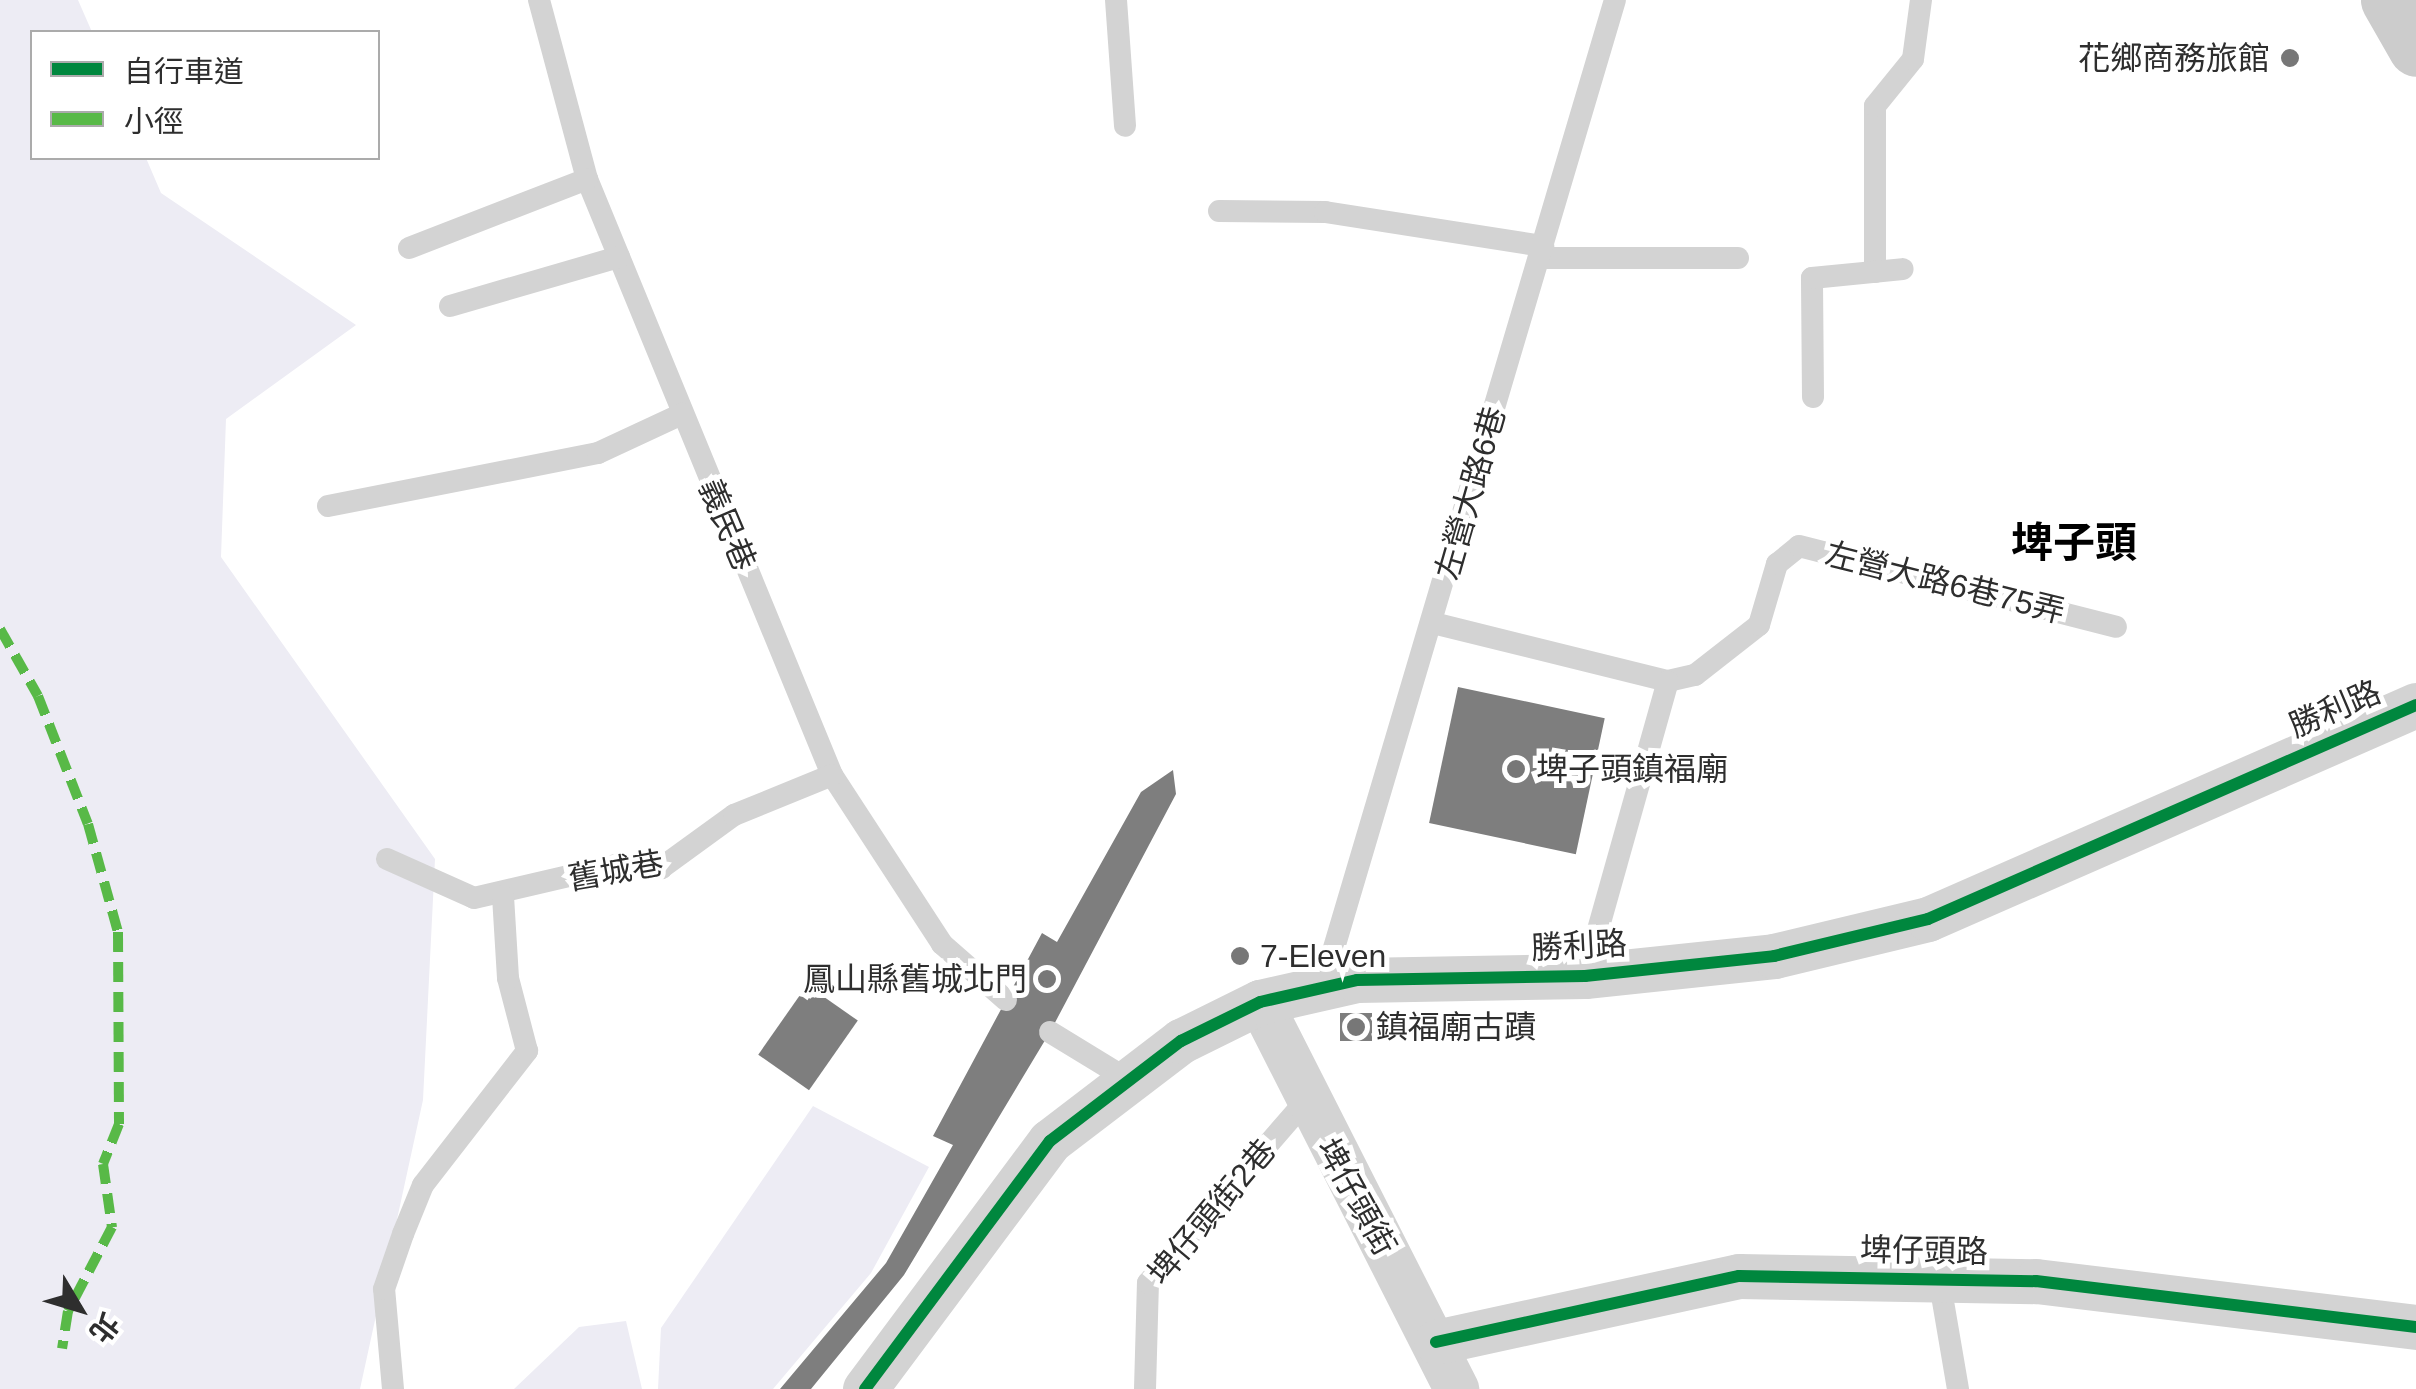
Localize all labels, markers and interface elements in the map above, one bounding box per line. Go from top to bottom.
legend [30,30,380,160]
place label: 花鄉商務旅館 [2078,39,2270,77]
marker: 花鄉商務旅館 [2279,47,2301,69]
text: 自行車道 [124,55,244,88]
text: 小徑 [124,105,184,138]
street label: 左營大路6巷 [1428,402,1514,584]
street label: 義民巷 [691,473,763,577]
district label: 埤子頭 [2011,518,2137,568]
street label: 左營大路6巷75弄 [1821,535,2069,631]
street label: 勝利路 [2283,673,2387,745]
place label: 埤子頭鎮福廟 [1536,750,1728,788]
marker: 埤子頭鎮福廟 [1505,758,1527,780]
street label: 舊城巷 [565,844,667,898]
street label: 勝利路 [1530,924,1628,968]
place label: 7-Eleven [1260,937,1386,975]
marker: 7-Eleven [1229,945,1251,967]
place label: 鳳山縣舊城北門 [803,960,1027,998]
marker: 鳳山縣舊城北門 [1036,968,1058,990]
place label: 鎮福廟古蹟 [1376,1008,1536,1046]
marker: 鎮福廟古蹟 [1345,1016,1367,1038]
street label: 埤仔頭街2巷 [1140,1132,1284,1292]
street label: 埤仔頭街 [1308,1132,1404,1262]
street label: 埤仔頭路 [1860,1231,1988,1271]
north arrow [30,1259,130,1359]
text: 北 [83,1307,125,1348]

